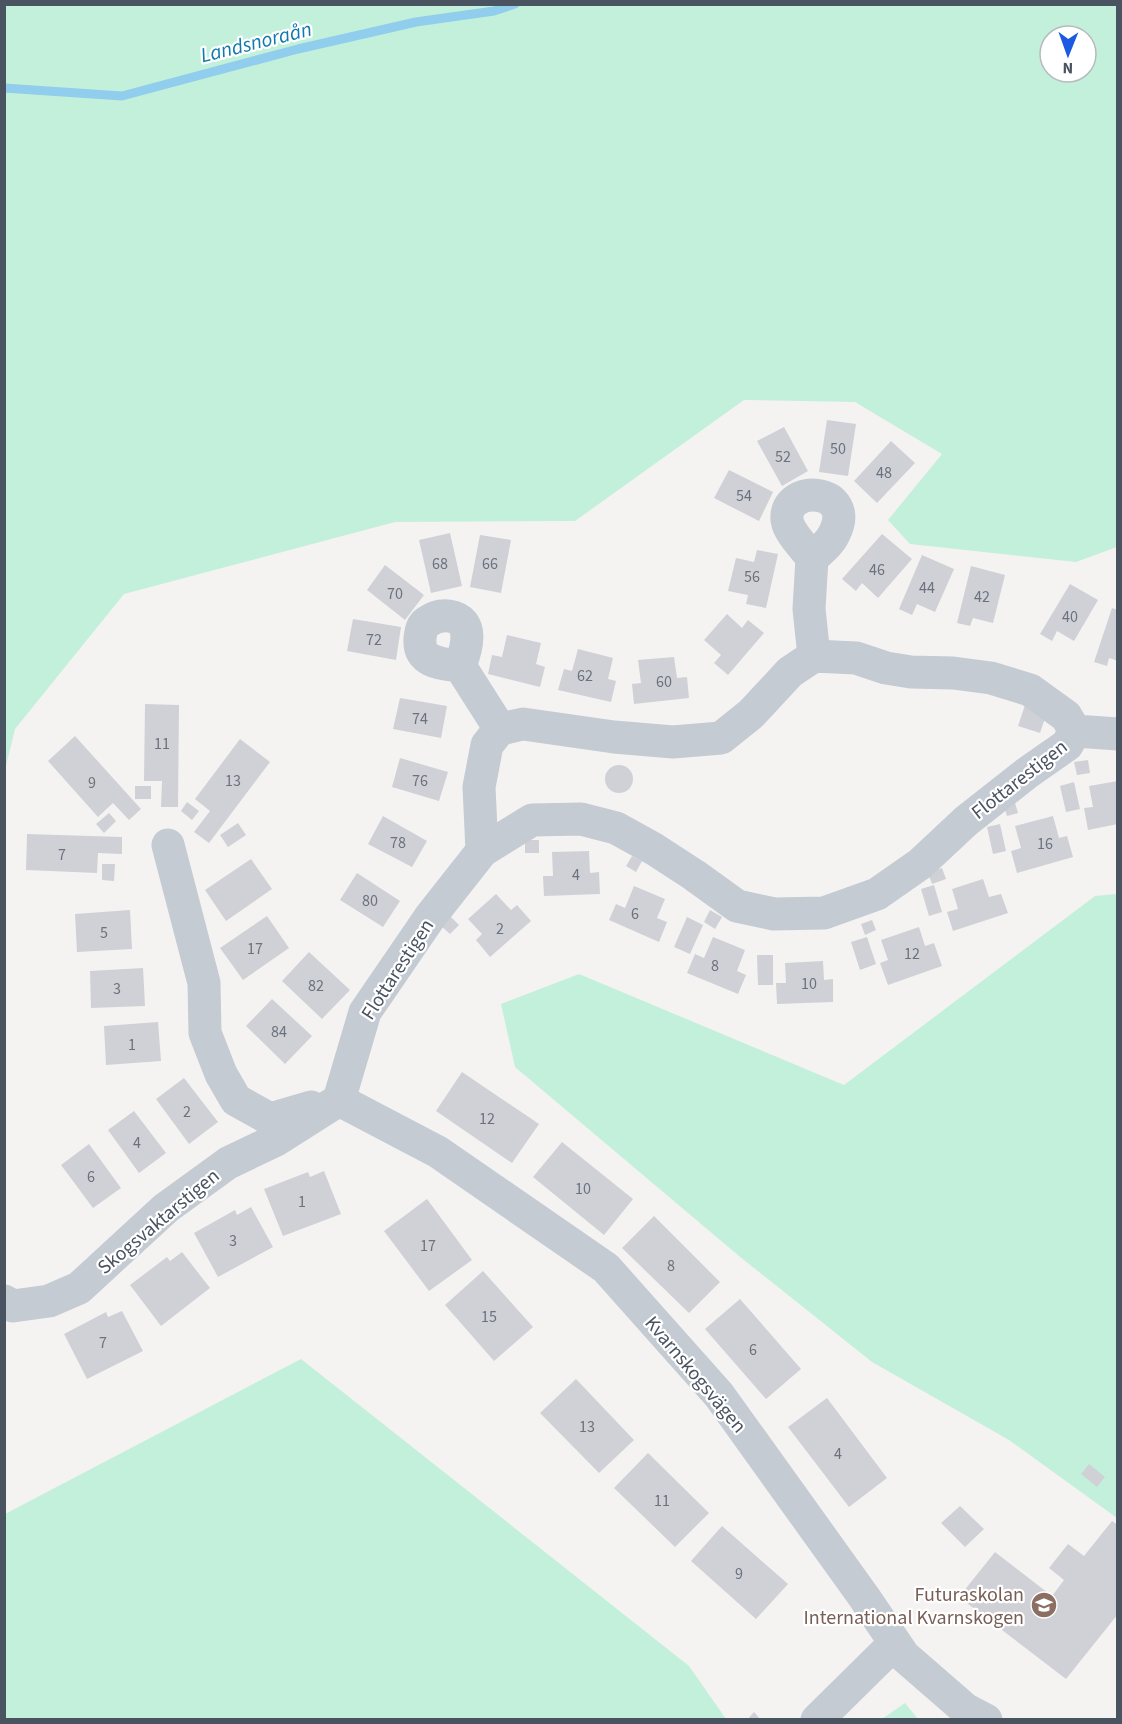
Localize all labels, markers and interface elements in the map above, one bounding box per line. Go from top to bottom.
water label: Landsnoraån [197,14,315,70]
north arrow [1038,24,1098,84]
text: N [1062,57,1073,79]
house number: 50 [830,438,846,460]
house number: 52 [775,446,791,468]
house number: 48 [876,462,892,484]
house number: 54 [736,485,752,507]
house number: 68 [432,553,448,575]
house number: 66 [482,553,498,575]
house number: 46 [869,559,885,581]
house number: 56 [744,566,760,588]
house number: 44 [919,577,935,599]
house number: 70 [387,583,403,605]
house number: 42 [974,586,990,608]
house number: 40 [1062,606,1078,628]
house number: 72 [366,629,382,651]
house number: 62 [577,665,593,687]
house number: 60 [656,671,672,693]
house number: 74 [412,708,428,730]
house number: 11 [154,733,170,755]
street label: Flottarestigen [966,733,1074,826]
house number: 13 [225,770,241,792]
house number: 76 [412,770,428,792]
house number: 9 [88,772,96,794]
house number: 78 [390,832,406,854]
house number: 16 [1037,833,1053,855]
house number: 7 [58,844,66,866]
house number: 4 [572,864,580,886]
house number: 80 [362,890,378,912]
house number: 6 [631,903,639,925]
street label: Flottarestigen [355,914,441,1025]
house number: 2 [496,918,504,940]
house number: 5 [100,922,108,944]
house number: 17 [247,938,263,960]
house number: 12 [904,943,920,965]
house number: 8 [711,955,719,977]
house number: 10 [801,973,817,995]
house number: 82 [308,975,324,997]
house number: 3 [113,978,121,1000]
house number: 84 [271,1021,287,1043]
house number: 1 [128,1034,136,1056]
house number: 2 [183,1101,191,1123]
house number: 12 [479,1108,495,1130]
house number: 4 [133,1132,141,1154]
street label: Skogsvaktarstigen [92,1162,226,1281]
house number: 6 [87,1166,95,1188]
house number: 10 [575,1178,591,1200]
house number: 1 [298,1191,306,1213]
house number: 3 [229,1230,237,1252]
house number: 17 [420,1235,436,1257]
house number: 8 [667,1255,675,1277]
house number: 15 [481,1306,497,1328]
street label: Kvarnskogsvägen [638,1310,753,1439]
house number: 7 [99,1332,107,1354]
house number: 6 [749,1339,757,1361]
house number: 13 [579,1416,595,1438]
house number: 4 [834,1443,842,1465]
house number: 11 [654,1490,670,1512]
house number: 9 [735,1563,743,1585]
place label: Futuraskolan International Kvarnskogen [804,1581,1024,1632]
school or university icon: Futuraskolan International Kvarnskogen [1029,1590,1059,1620]

